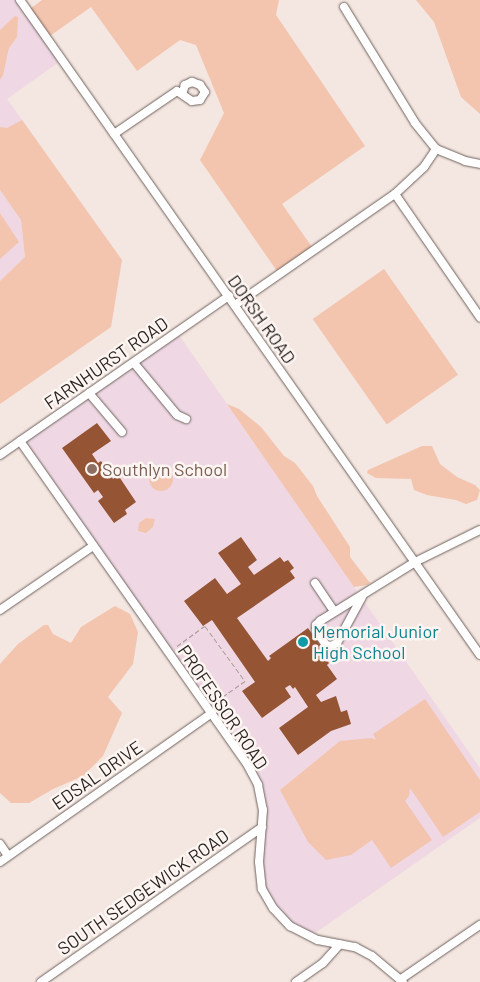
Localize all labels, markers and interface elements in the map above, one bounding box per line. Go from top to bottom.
street label: DORSH ROAD [223,270,301,368]
street label: FARNHURST ROAD [40,312,172,414]
place label: Southlyn School [102,458,227,480]
marker: Southlyn School [86,463,98,475]
place label: Memorial Junior High School [313,621,439,664]
marker: Memorial Junior High School [297,636,309,648]
street label: PROFESSOR ROAD [173,641,273,773]
street label: EDSAL DRIVE [48,736,146,814]
street label: SOUTH SEDGEWICK ROAD [53,825,233,959]

